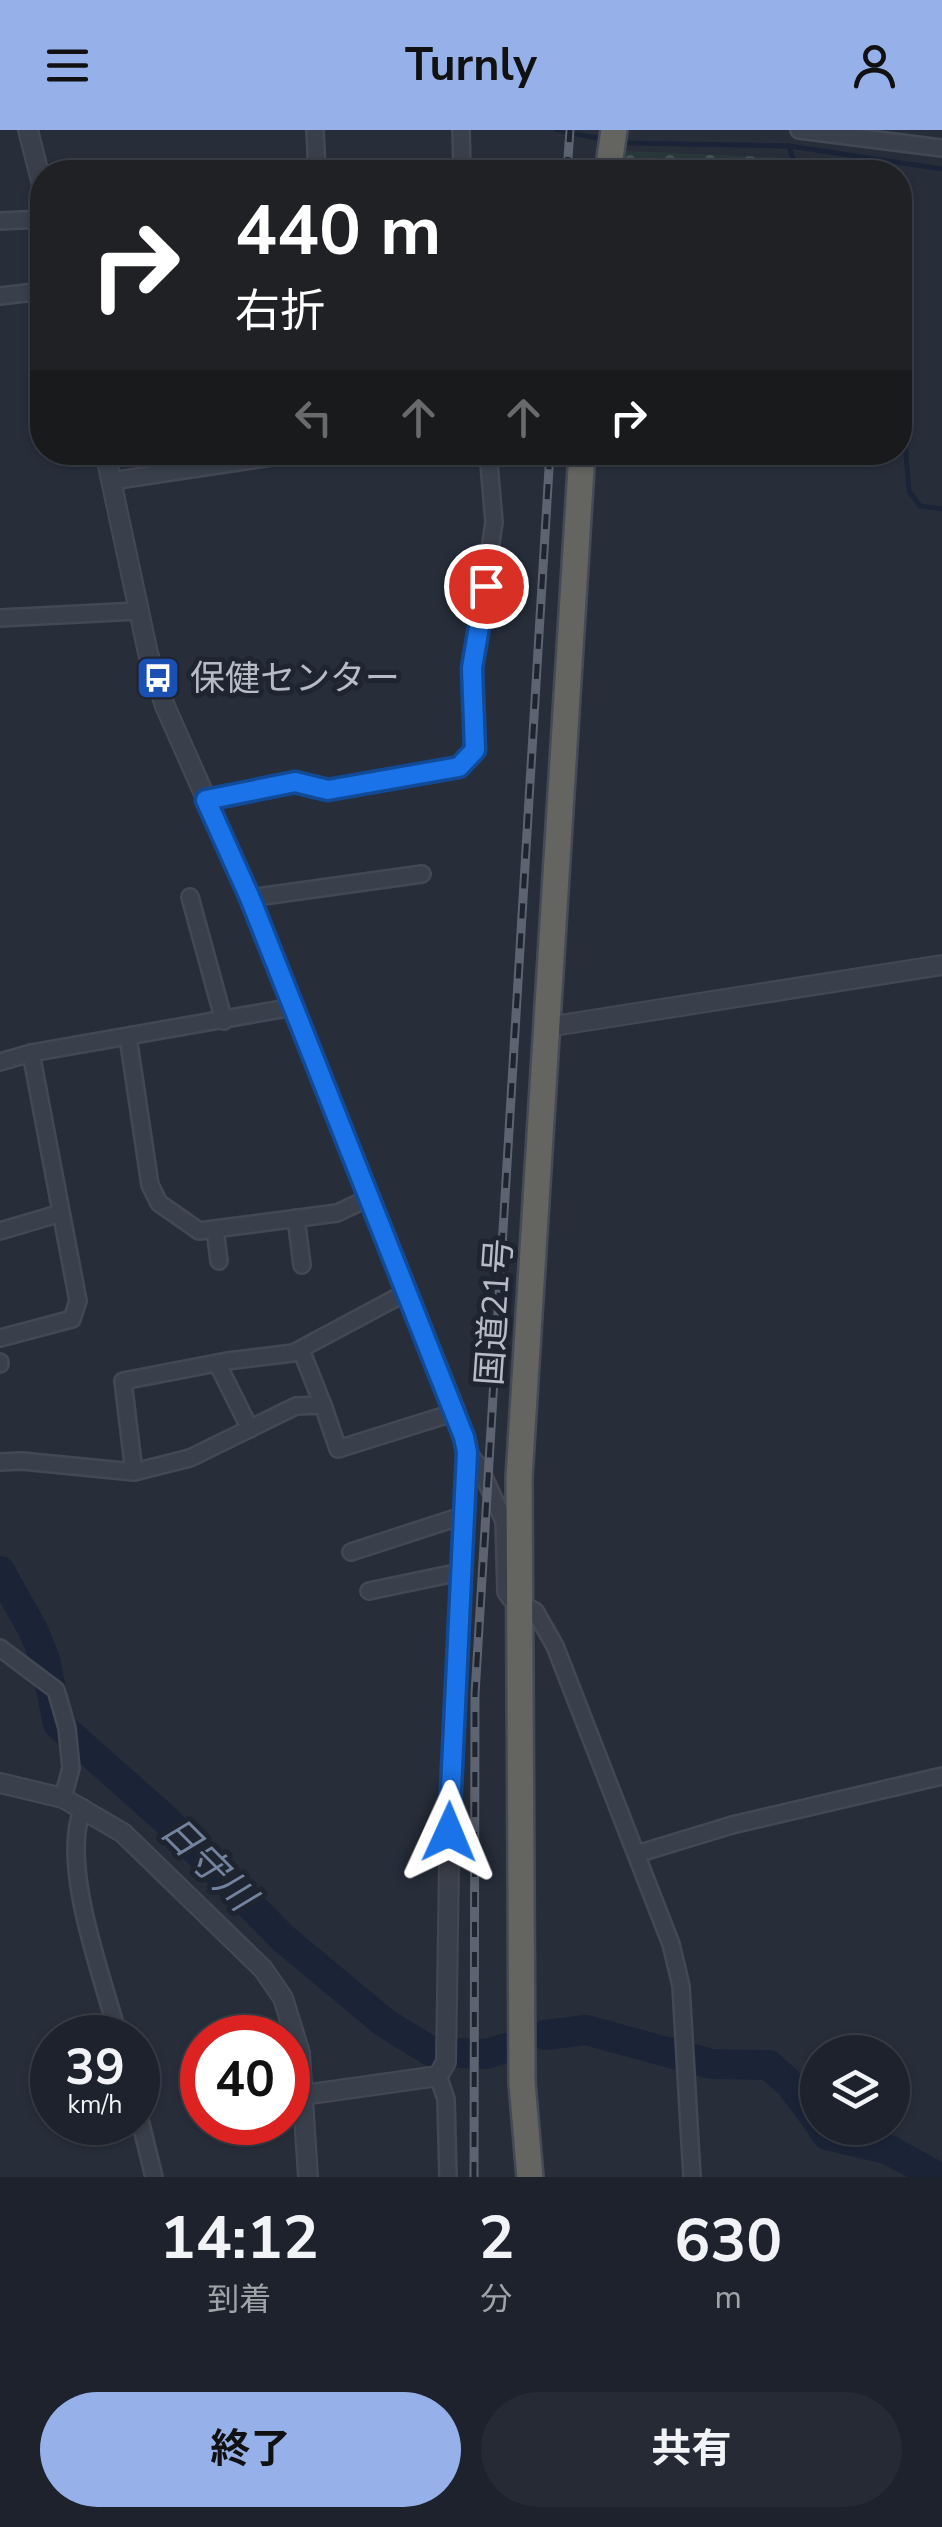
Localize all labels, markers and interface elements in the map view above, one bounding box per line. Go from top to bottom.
text: Turnly [405,35,537,96]
icon: menu [40,38,95,93]
icon: person [847,38,902,93]
text: 440 m [235,183,441,279]
icon: right [70,200,200,330]
text: 右折 [235,281,325,342]
icon: left [286,390,341,445]
icon: ahead [391,390,446,445]
icon: ahead [496,390,551,445]
icon: right [601,390,656,445]
pin [444,544,529,629]
icon: arrive [459,559,514,614]
bus stop icon: 保健センター [135,655,181,701]
place label: 保健センター [190,655,400,702]
street label: 国道21号 [466,1237,523,1387]
position arrow [397,1780,501,1884]
water label: 日守川 [149,1805,269,1925]
speed limit sign: 40 [180,2015,310,2145]
text: 39 [65,2033,125,2102]
map controls [800,2035,910,2145]
button: layers [800,2035,910,2145]
text: km/h [67,2088,123,2122]
text: 14:12 [160,2197,319,2279]
text: 2 [478,2197,514,2279]
text: 630 [674,2200,782,2282]
text: m [714,2276,742,2319]
text: 到着 [207,2278,271,2321]
text: 分 [480,2278,512,2321]
button: 終了 [40,2392,461,2507]
button: 共有 [481,2392,902,2507]

